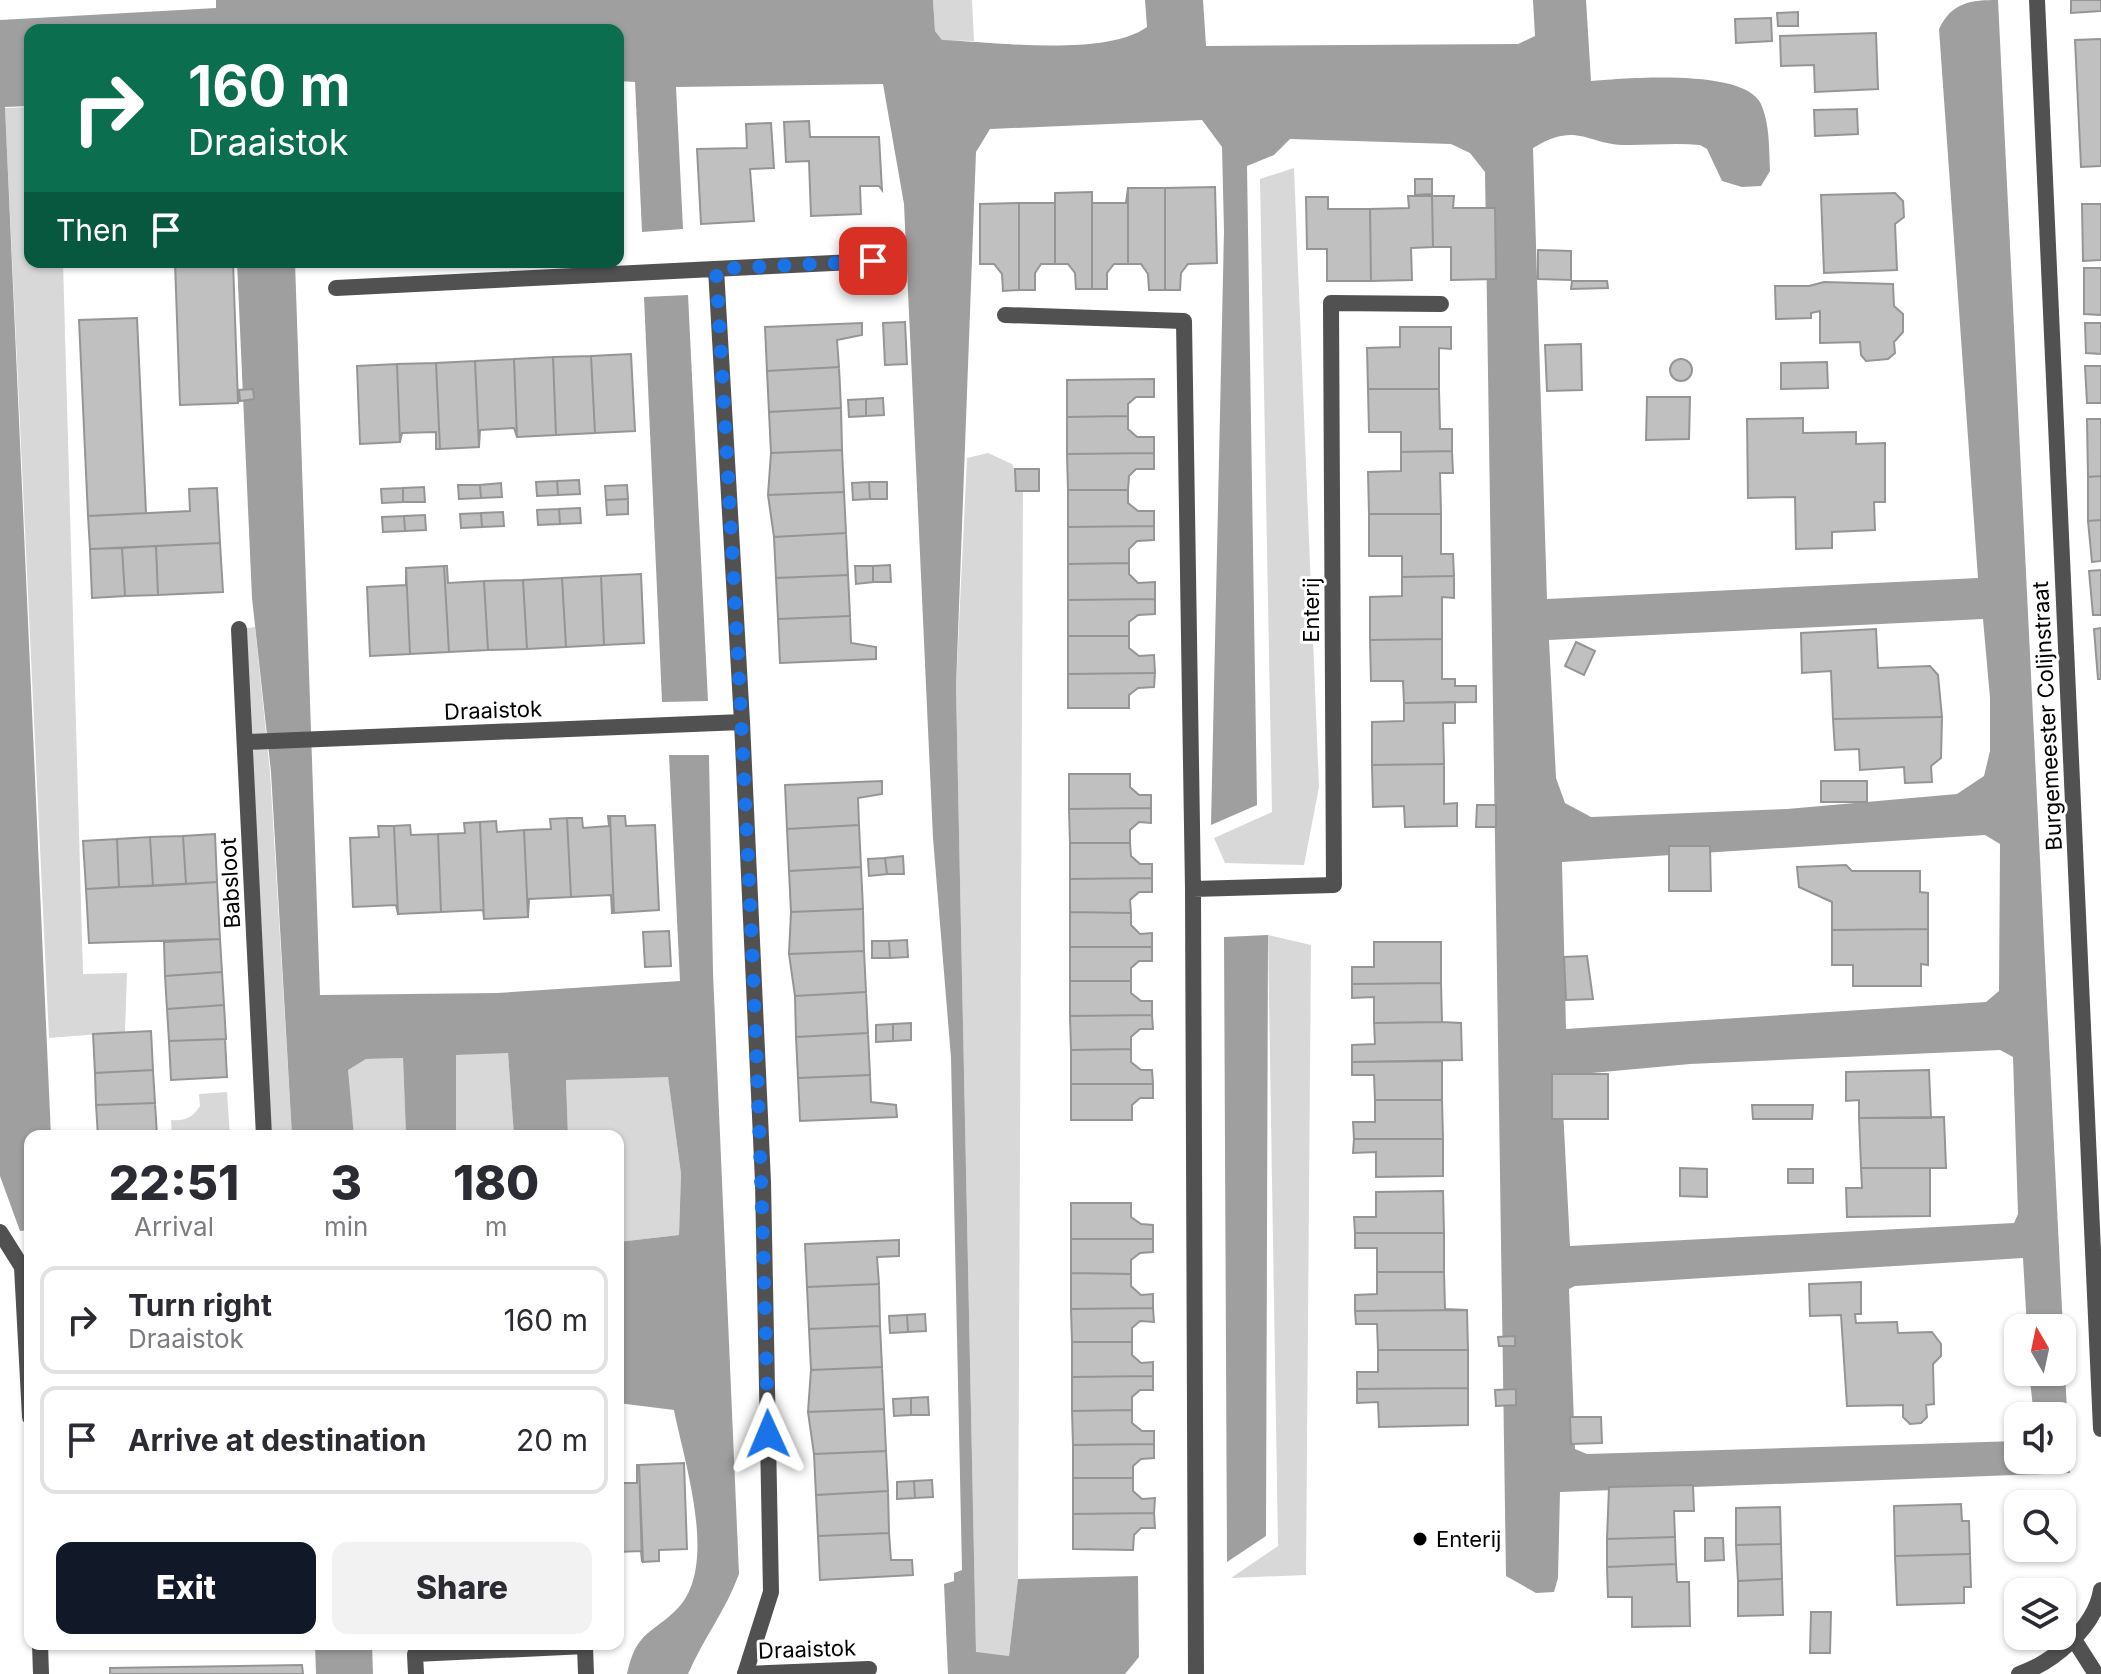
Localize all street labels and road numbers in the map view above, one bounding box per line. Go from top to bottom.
street label: Enterij [1298,577,1324,643]
street label: Burgemeester Colijnstraat [2027,581,2067,851]
street label: Draaistok [444,695,542,725]
street label: Babsloot [215,837,245,929]
street label: Draaistok [758,1634,856,1664]

